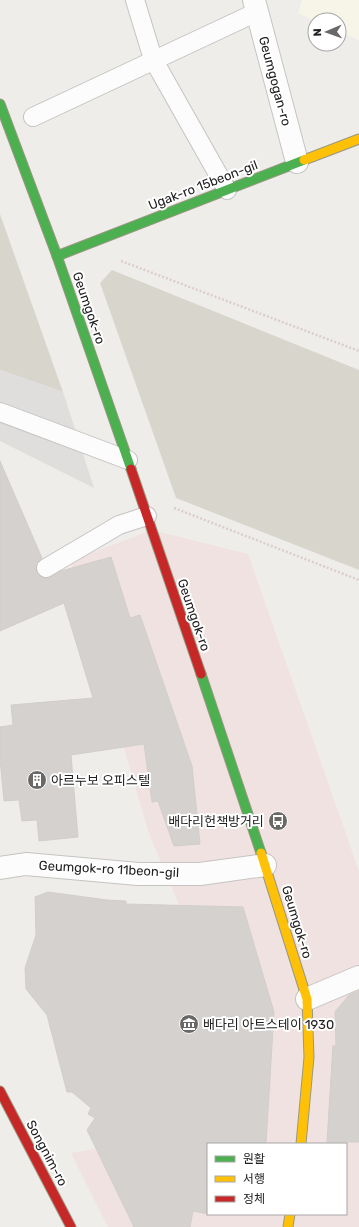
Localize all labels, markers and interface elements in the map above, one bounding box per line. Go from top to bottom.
north arrow [307,12,347,52]
text: N [311,28,324,37]
street label: Geumgogan-ro [255,35,294,128]
street label: Ugak-ro 15beon-gil [146,157,260,214]
street label: Geumgok-ro [69,270,108,346]
street label: Geumgok-ro [174,577,213,653]
building icon: 아르누보 오피스텔 [26,769,48,791]
place label: 아르누보 오피스텔 [51,773,150,788]
bus stop icon: 배다리헌책방거리 [267,810,289,832]
place label: 배다리헌책방거리 [168,814,264,829]
street label: Geumgok-ro 11beon-gil [38,858,180,881]
street label: Geumgok-ro [278,884,315,961]
museum icon: 배다리 아트스테이 1930 [178,1013,200,1035]
place label: 배다리 아트스테이 1930 [203,1017,334,1032]
street label: Songnim-ro [23,1118,71,1189]
legend [207,1143,347,1215]
text: 원활 [243,1152,265,1166]
text: 서행 [243,1172,265,1186]
text: 정체 [243,1192,265,1206]

